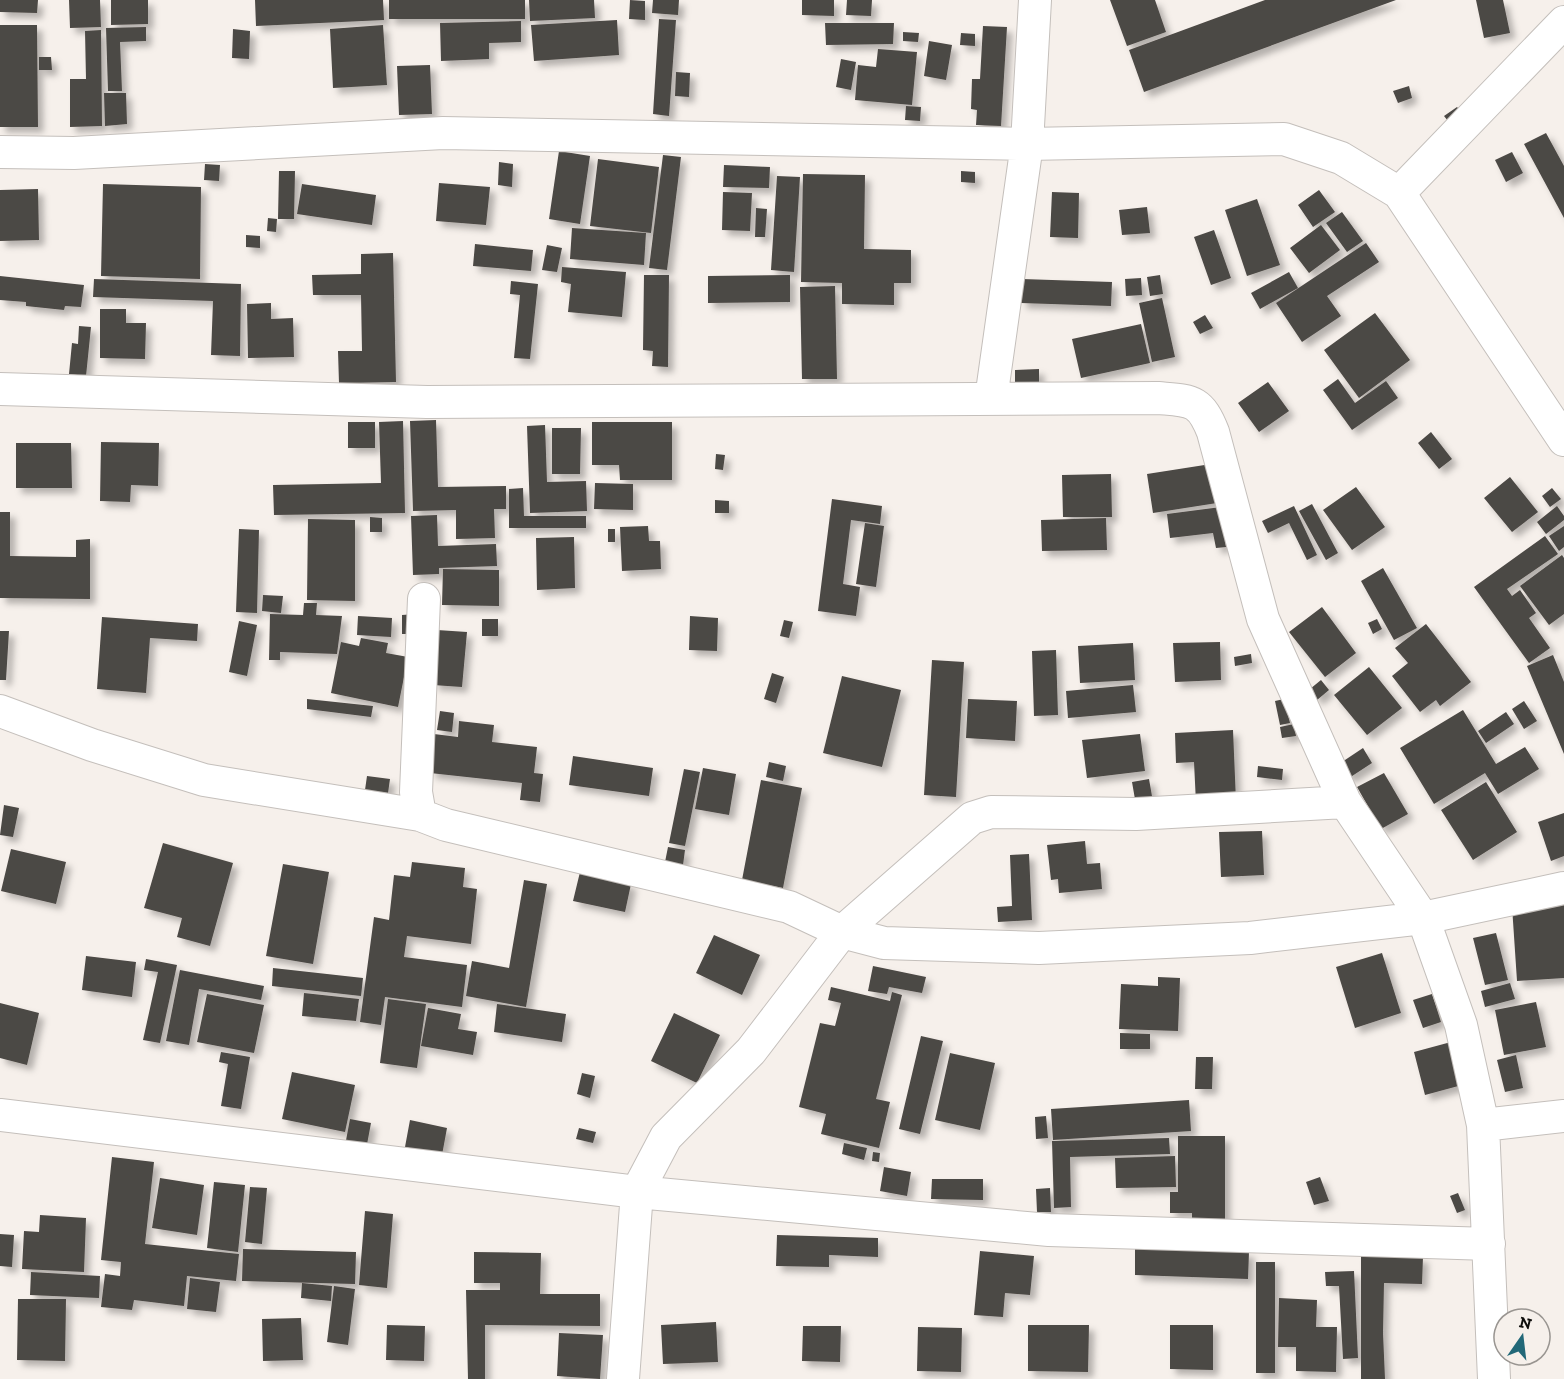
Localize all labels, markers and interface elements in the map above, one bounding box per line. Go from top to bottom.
north arrow [1492,1307,1552,1367]
text: N [1517,1312,1534,1334]

